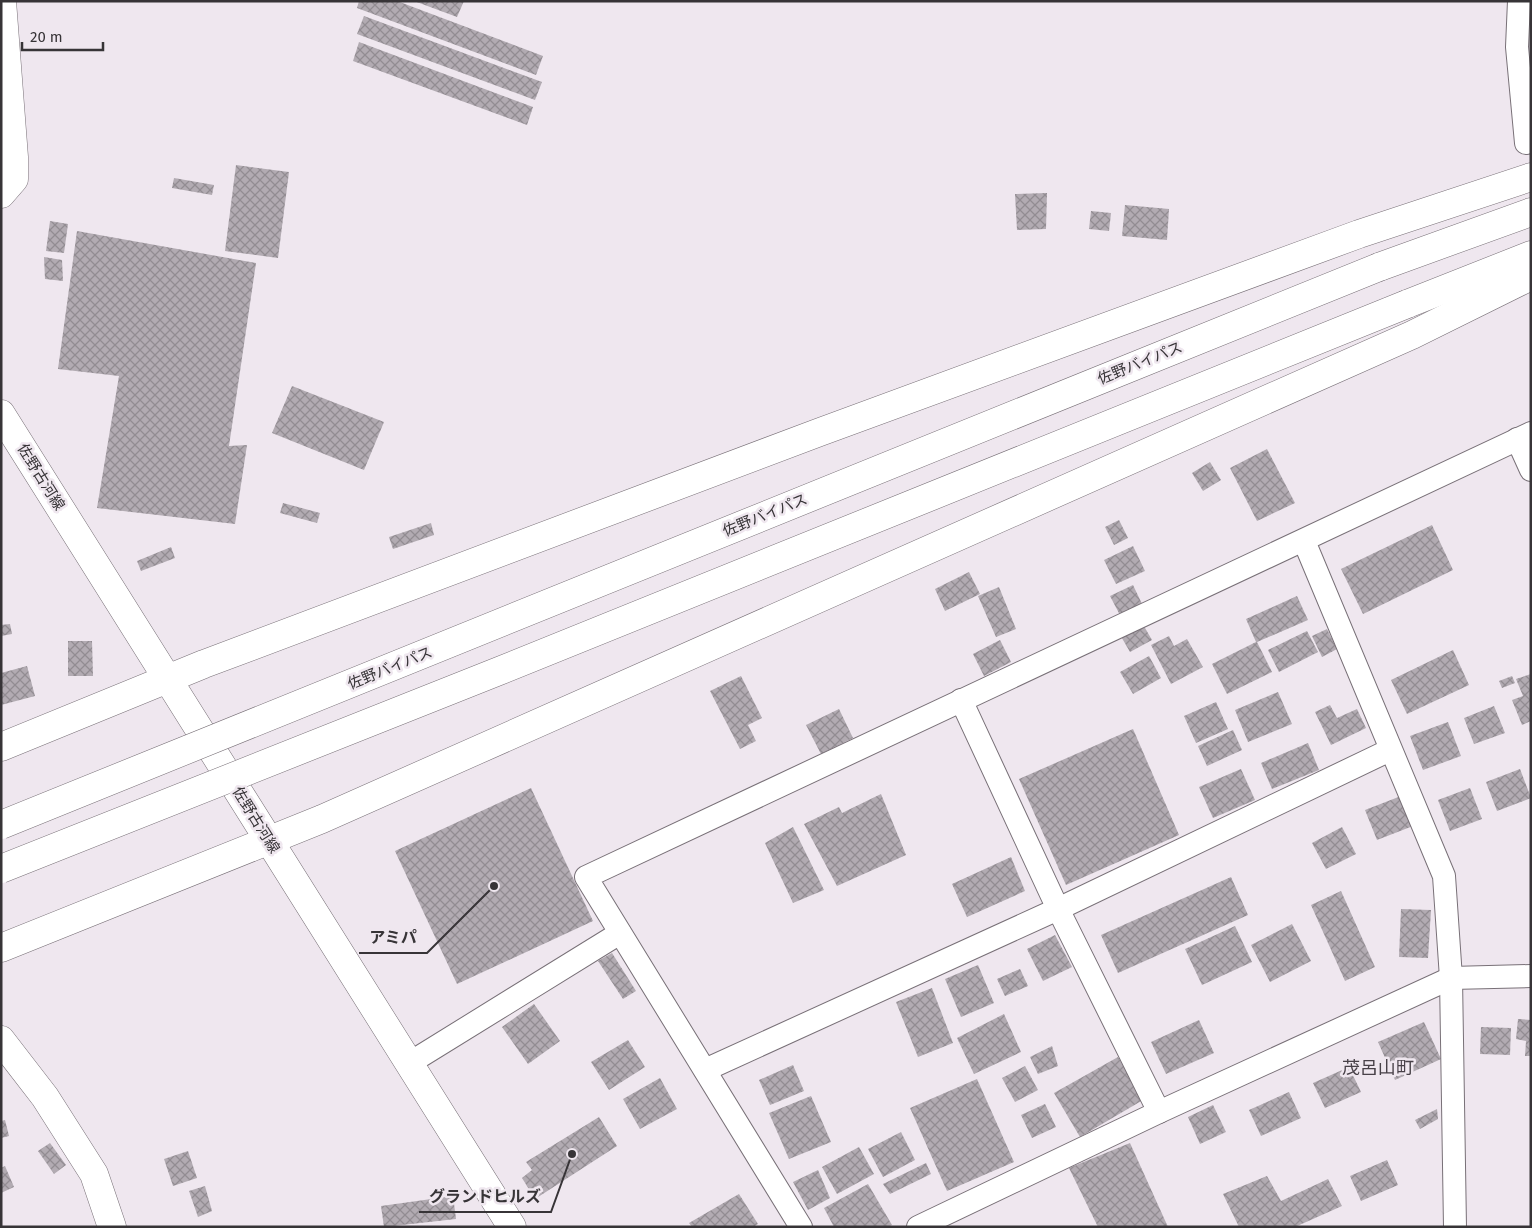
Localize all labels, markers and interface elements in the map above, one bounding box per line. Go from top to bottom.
scale bar [22,20,104,52]
text: 20 m [30,28,63,46]
street label: 佐野バイパス [1095,338,1185,388]
street label: 佐野古河線 [13,440,69,514]
street label: 佐野バイパス [720,490,810,540]
street label: 佐野バイパス [345,643,435,693]
street label: 佐野古河線 [228,783,284,857]
callout: アミパ [359,922,427,953]
text: アミパ [369,928,417,947]
district label: 茂呂山町 [1342,1057,1414,1079]
callout: グランドヒルズ [419,1181,551,1212]
text: グランドヒルズ [429,1187,541,1206]

